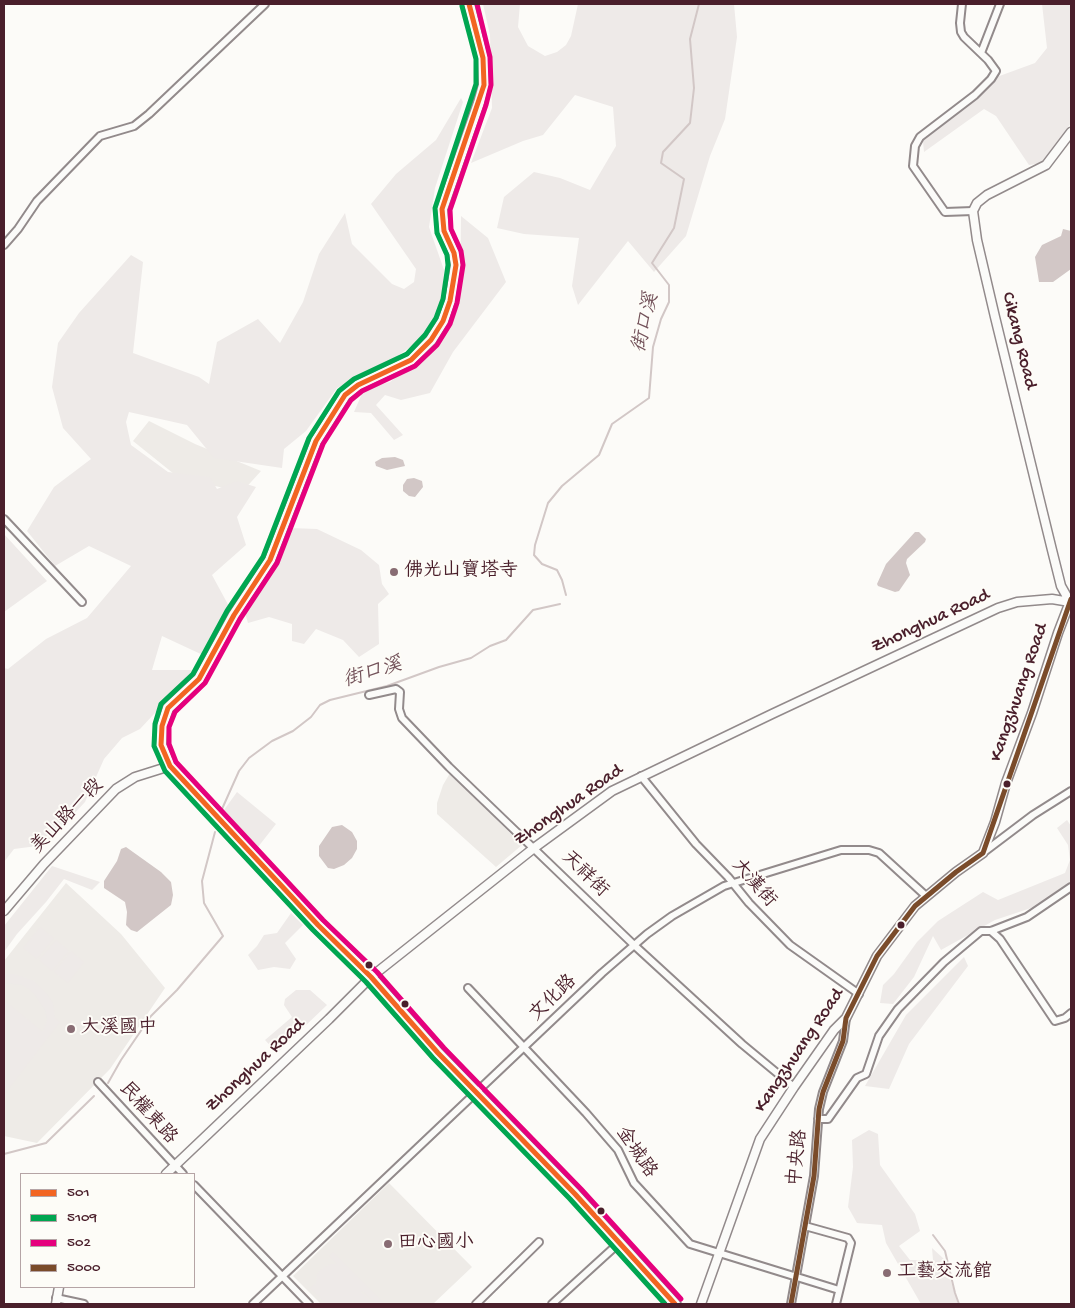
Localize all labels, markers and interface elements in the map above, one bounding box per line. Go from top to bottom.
street label: Cikang Road [995,290,1041,392]
water label: 街口溪 [629,291,665,355]
place label: 佛光山寶塔寺 [404,561,518,583]
marker: 佛光山寶塔寺 [388,566,400,578]
street label: Zhonghua Road [868,585,994,659]
street label: Kangzhuang Road [986,621,1054,765]
water label: 街口溪 [341,654,405,694]
street label: Zhonghua Road [510,760,628,852]
street label: 美山路一段 [27,775,109,859]
unlabelled marker [1002,779,1012,789]
street label: 天祥街 [556,847,612,903]
street label: 大漢街 [726,855,780,913]
unlabelled marker [896,920,906,930]
unlabelled marker [364,960,374,970]
street label: 文化路 [526,971,582,1027]
street label: Kangzhuang Road [750,985,850,1117]
unlabelled marker [400,999,410,1009]
street label: Zhonghua Road [201,1014,311,1118]
place label: 大溪國中 [81,1018,157,1040]
marker: 大溪國中 [65,1023,77,1035]
street label: 民權東路 [113,1078,181,1150]
street label: 金城路 [610,1123,660,1183]
street label: 中央路 [785,1128,813,1188]
legend [20,1173,195,1288]
text: 501 [67,1184,89,1202]
unlabelled marker [596,1206,606,1216]
text: 5109 [67,1209,97,1227]
place label: 田心國小 [398,1233,474,1255]
text: 502 [67,1234,91,1252]
marker: 田心國小 [382,1238,394,1250]
text: 5000 [67,1259,100,1277]
place label: 工藝交流館 [897,1262,992,1284]
marker: 工藝交流館 [881,1267,893,1279]

